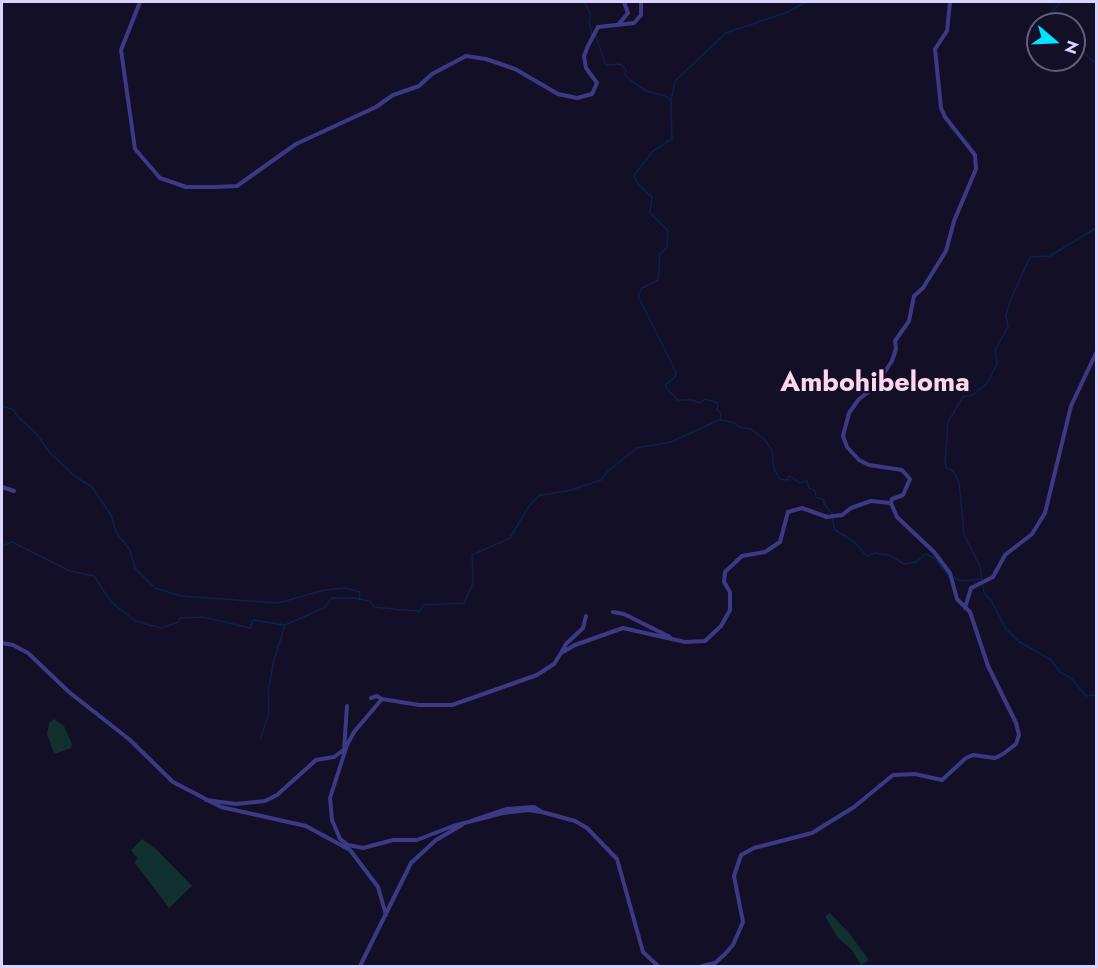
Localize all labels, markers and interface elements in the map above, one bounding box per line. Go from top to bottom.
north arrow [1026,12,1086,72]
text: N [1059,38,1085,57]
district label: Ambohibeloma [780,368,970,400]

